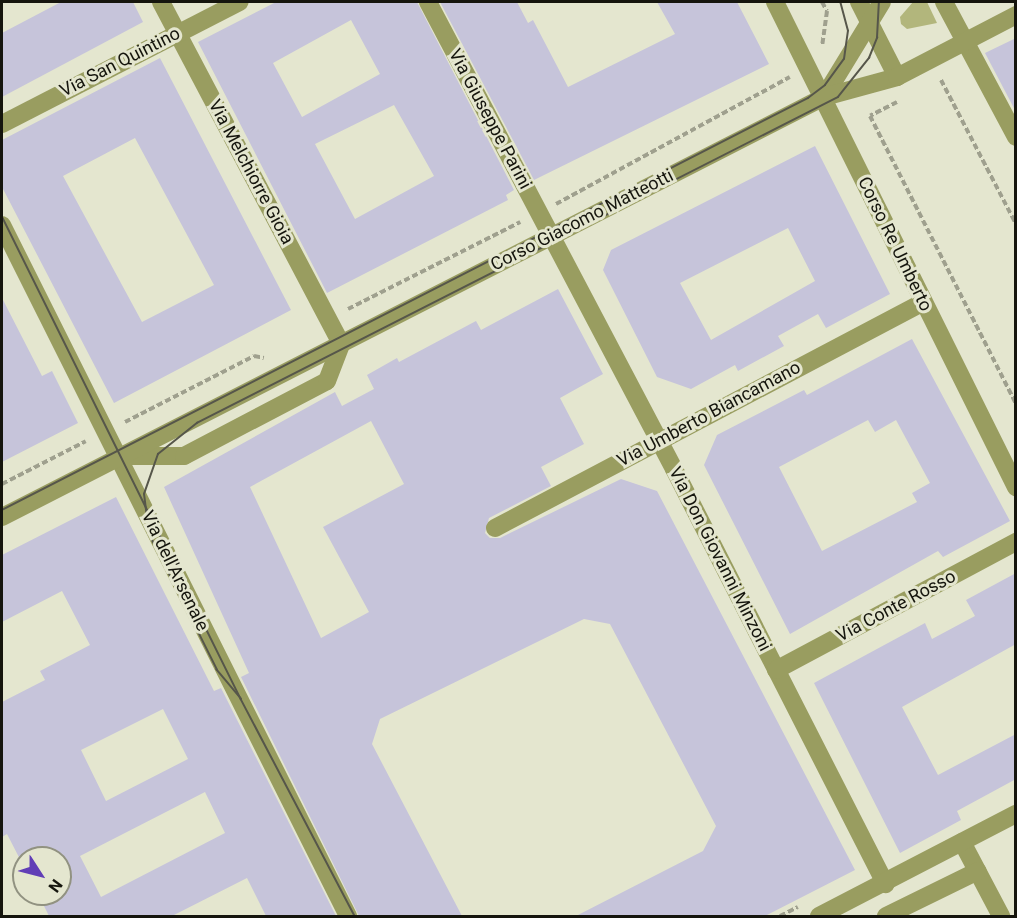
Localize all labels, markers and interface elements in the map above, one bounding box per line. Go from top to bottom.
street label: Via San Quintino [56,22,184,102]
street label: Via Giuseppe Parini [444,45,536,193]
street label: Via Melchiorre Gioia [204,96,298,248]
street label: Corso Giacomo Matteotti [487,165,677,275]
street label: Corso Re Umberto [853,173,937,315]
street label: Via Umberto Biancamano [614,356,804,472]
street label: Via Don Giovanni Minzoni [664,463,776,655]
street label: Via dell'Arsenale [137,507,213,635]
street label: Via Conte Rosso [833,565,959,647]
north arrow [12,846,72,906]
text: N [44,876,66,896]

